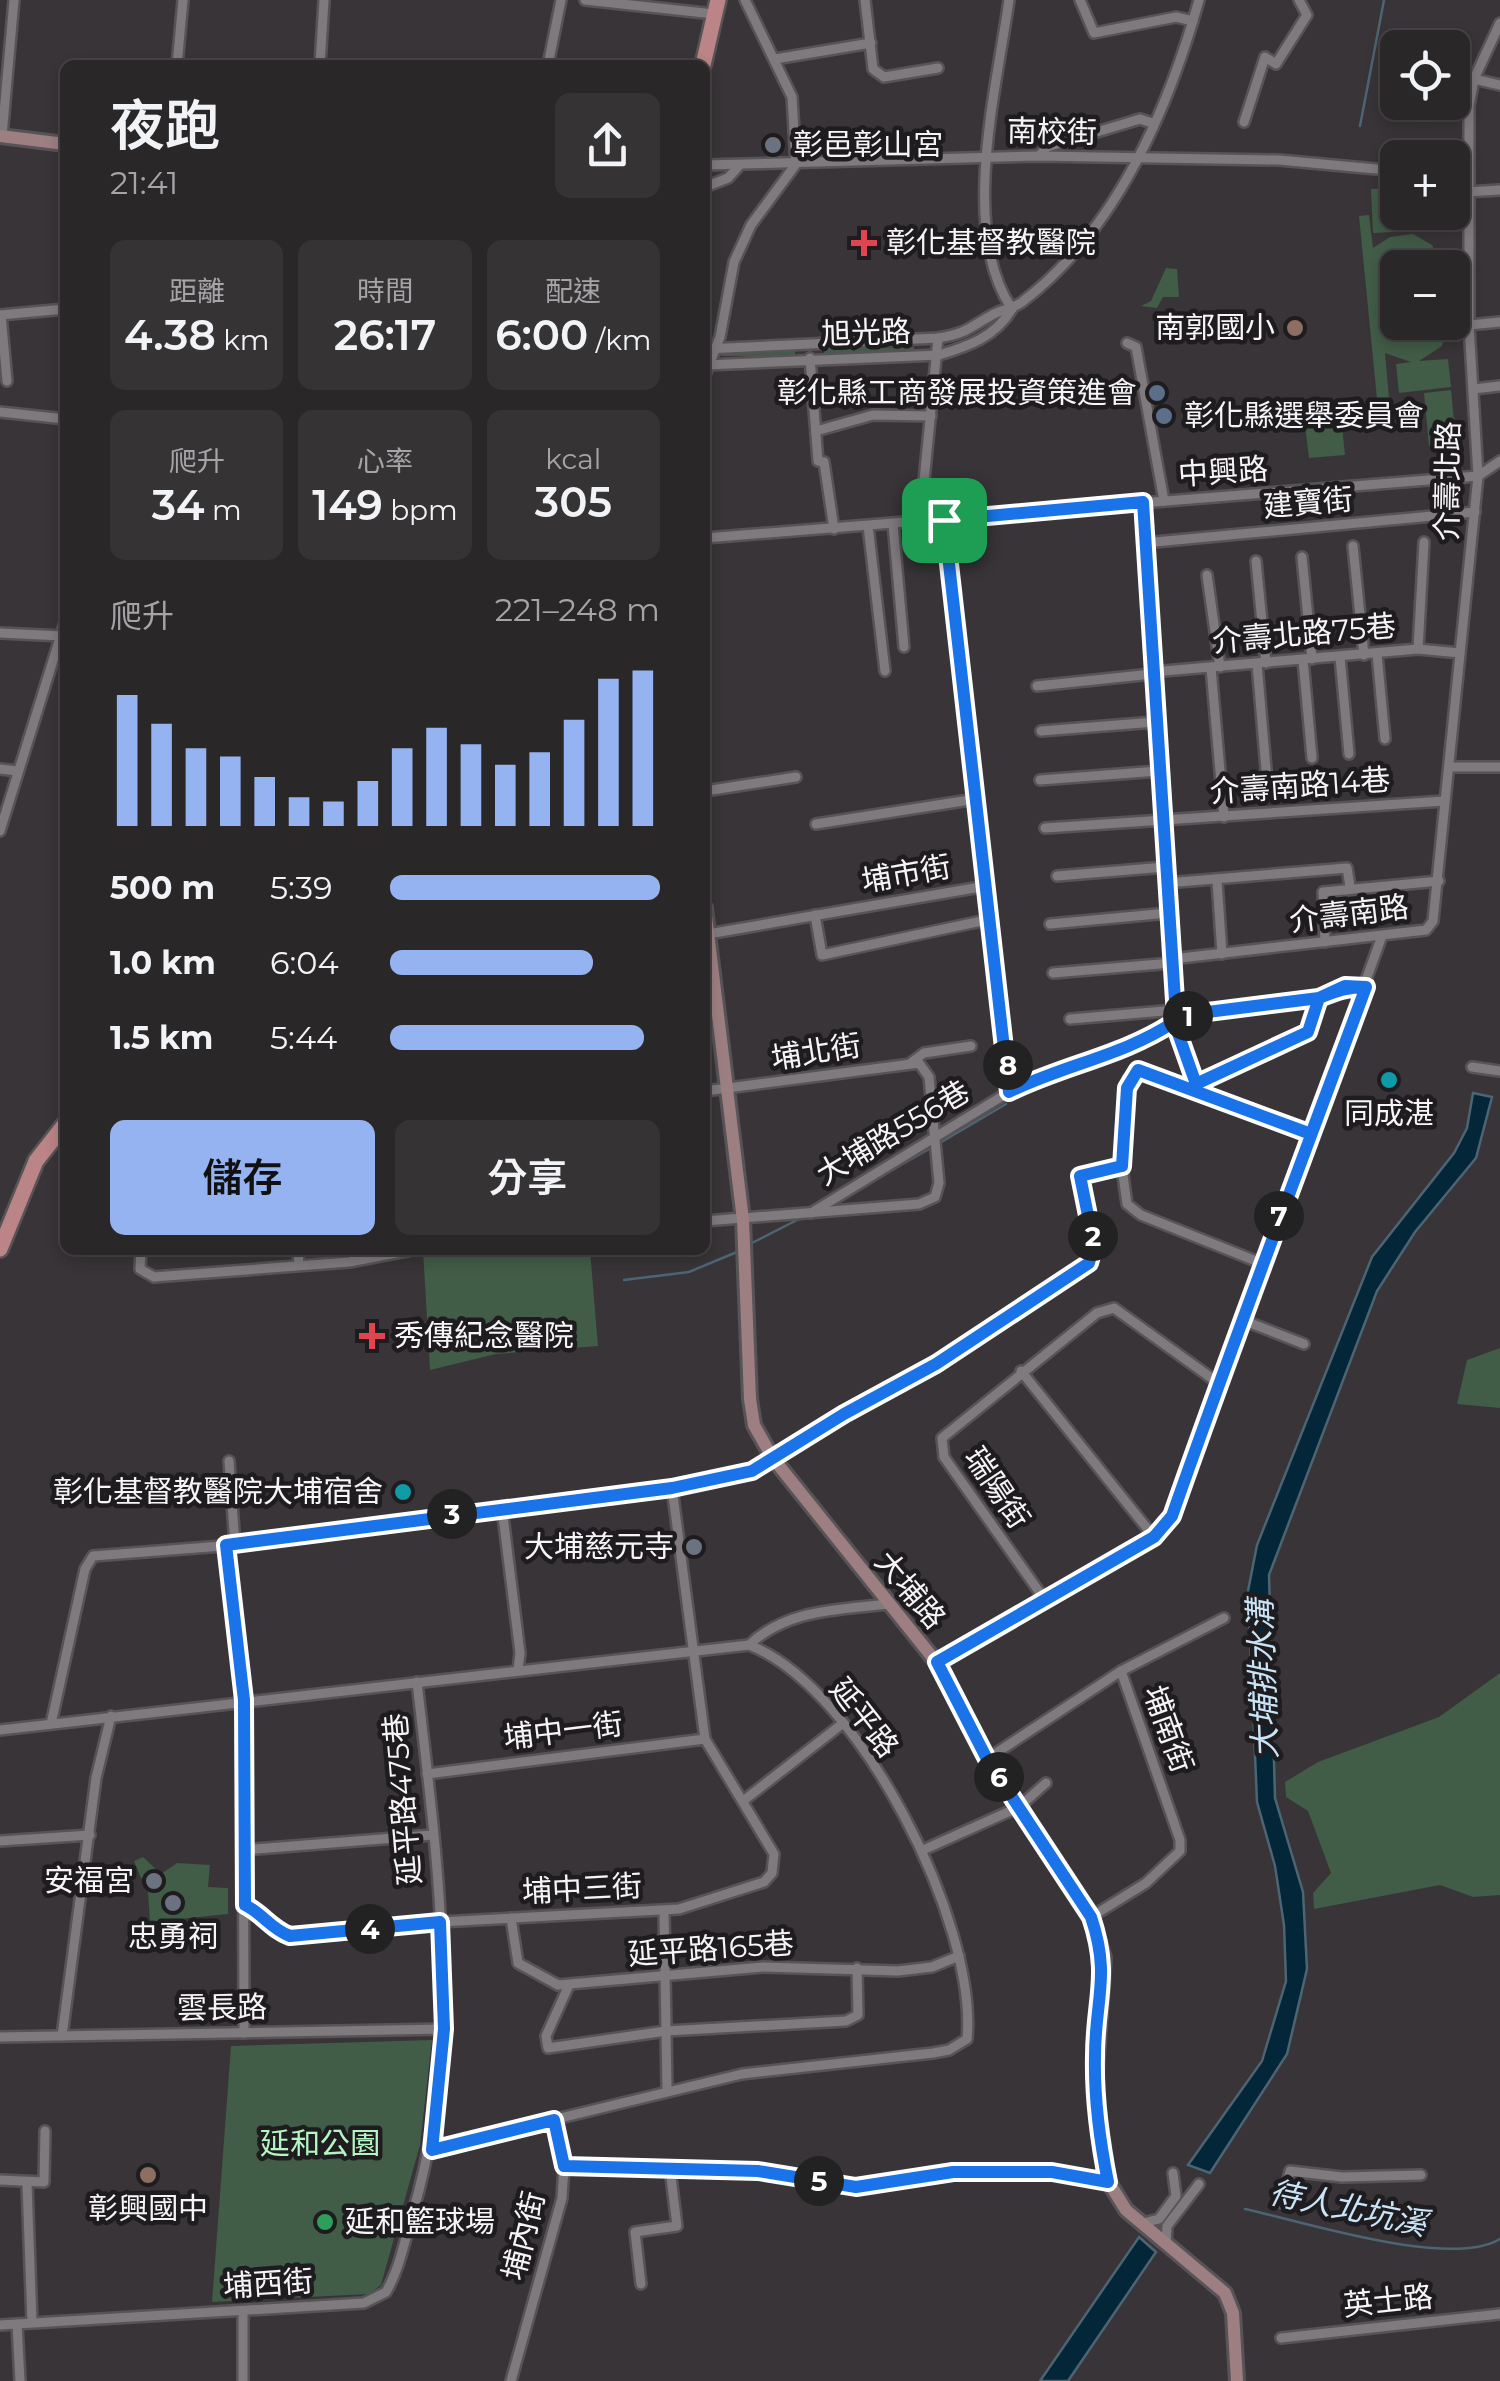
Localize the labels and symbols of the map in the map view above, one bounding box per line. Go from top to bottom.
street label: 南校街 [1007,112,1097,151]
place label: 彰邑彰山宮 [793,126,943,163]
marker: 彰邑彰山宮 [762,134,784,156]
place label: 彰化基督教醫院 [886,224,1096,261]
marker: 彰化基督教醫院 [851,230,877,256]
place label: 南郭國小 [1155,309,1275,346]
street label: 旭光路 [820,312,912,353]
marker: 南郭國小 [1284,317,1306,339]
place label: 彰化縣工商發展投資策進會 [777,374,1137,411]
marker: 彰化縣工商發展投資策進會 [1146,382,1168,404]
place label: 彰化縣選舉委員會 [1184,397,1424,434]
marker: 彰化縣選舉委員會 [1153,405,1175,427]
street label: 介壽北路 [1428,421,1467,541]
street label: 中興路 [1177,450,1269,493]
pin [902,478,987,563]
street label: 建寶街 [1262,480,1354,525]
street label: 介壽北路75巷 [1211,607,1397,660]
street label: 介壽南路14巷 [1209,761,1391,810]
street label: 埔市街 [858,847,953,900]
street label: 介壽南路 [1287,888,1411,939]
pin: 1 [1163,991,1213,1041]
street label: 埔北街 [769,1026,863,1077]
pin: 8 [983,1040,1033,1090]
marker: 同成湛 [1378,1069,1400,1091]
street label: 大埔路556巷 [809,1072,976,1193]
place label: 同成湛 [1344,1095,1434,1132]
pin: 7 [1254,1191,1304,1241]
pin: 2 [1068,1211,1118,1261]
place label: 秀傳紀念醫院 [394,1317,574,1354]
marker: 秀傳紀念醫院 [359,1323,385,1349]
street label: 瑞陽街 [957,1440,1038,1535]
place label: 彰化基督教醫院大埔宿舍 [53,1473,383,1510]
marker: 彰化基督教醫院大埔宿舍 [392,1481,414,1503]
pin: 3 [427,1489,477,1539]
place label: 大埔慈元寺 [524,1528,674,1565]
marker: 大埔慈元寺 [683,1536,705,1558]
street label: 大埔路 [867,1543,953,1636]
water label: 大埔排水溝 [1240,1594,1285,1760]
street label: 延平路 [822,1671,907,1765]
street label: 埔南街 [1136,1680,1201,1777]
street label: 埔中一街 [501,1705,625,1756]
street label: 延平路475巷 [377,1712,428,1887]
pin: 6 [974,1752,1024,1802]
place label: 安福宮 [44,1862,134,1899]
street label: 埔中三街 [521,1867,643,1910]
marker: 安福宮 [143,1870,165,1892]
marker: 忠勇祠 [162,1892,184,1914]
pin: 4 [345,1904,395,1954]
place label: 忠勇祠 [128,1918,218,1955]
street label: 延平路165巷 [627,1924,795,1973]
street label: 雲長路 [177,1988,267,2027]
park label: 延和公園 [260,2125,380,2162]
pin: 5 [794,2156,844,2206]
marker: 彰興國中 [137,2164,159,2186]
water label: 待人北坑溪 [1266,2172,1434,2244]
street label: 埔內街 [495,2188,552,2284]
place label: 彰興國中 [88,2190,208,2227]
place label: 延和籃球場 [345,2203,495,2240]
marker: 延和籃球場 [314,2211,336,2233]
street label: 埔西街 [222,2262,314,2305]
street label: 英士路 [1341,2277,1435,2324]

